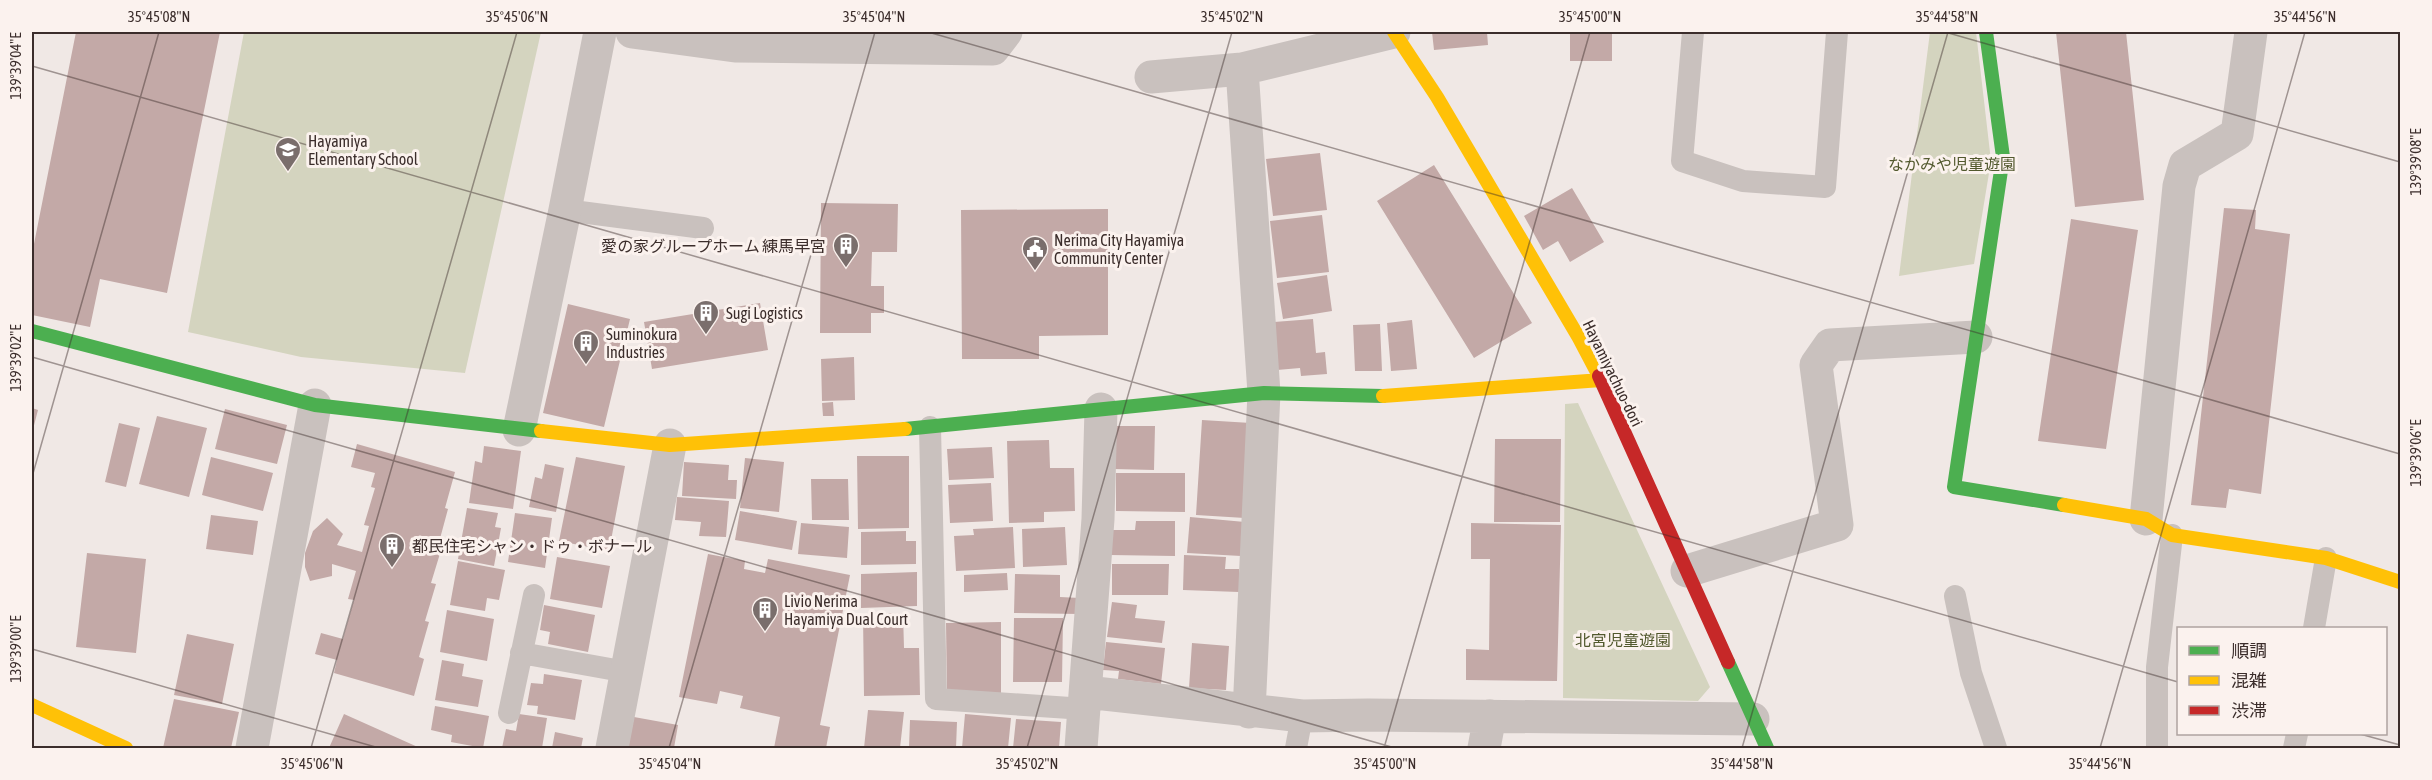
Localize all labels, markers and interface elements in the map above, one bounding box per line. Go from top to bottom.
text: 35°45'08"N [128,8,190,25]
text: 35°45'06"N [486,8,548,25]
text: 35°45'04"N [843,8,905,25]
text: 35°45'02"N [1201,8,1263,25]
text: 35°45'00"N [1559,8,1621,25]
text: 35°44'58"N [1916,8,1978,25]
text: 35°44'56"N [2274,8,2336,25]
text: 139°39'04"E [7,32,24,100]
text: 139°39'08"E [2407,128,2424,196]
place label: Hayamiya Elementary School [308,132,419,169]
school or university icon: Hayamiya Elementary School [273,135,303,173]
park label: なかみや児童遊園 [1888,155,2016,173]
building icon: 愛の家グループホーム 練馬早宮 [831,231,861,269]
place label: Nerima City Hayamiya Community Center [1054,231,1184,268]
public building icon: Nerima City Hayamiya Community Center [1020,234,1050,272]
place label: 愛の家グループホーム 練馬早宮 [601,237,826,255]
building icon: Sugi Logistics [691,298,721,336]
place label: Sugi Logistics [726,304,803,323]
street label: Hayamiyachuo-dori [1579,317,1647,430]
text: 139°39'02"E [7,324,24,392]
place label: Suminokura Industries [606,325,678,361]
building icon: Suminokura Industries [571,328,601,366]
text: 139°39'06"E [2407,419,2424,487]
building icon: 都民住宅シャン・ドゥ・ボナール [377,531,407,569]
place label: 都民住宅シャン・ドゥ・ボナール [412,537,652,555]
place label: Livio Nerima Hayamiya Dual Court [784,592,908,629]
building icon: Livio Nerima Hayamiya Dual Court [750,595,780,633]
text: 139°39'00"E [7,615,24,683]
legend [2177,627,2387,735]
park label: 北宮児童遊園 [1575,631,1671,649]
text: 順調 [2231,640,2267,661]
text: 混雑 [2231,670,2267,691]
text: 渋滞 [2231,700,2267,721]
text: 35°45'06"N [281,755,343,772]
text: 35°45'04"N [639,755,701,772]
text: 35°45'02"N [996,755,1058,772]
text: 35°45'00"N [1354,755,1416,772]
text: 35°44'58"N [1711,755,1773,772]
text: 35°44'56"N [2069,755,2131,772]

